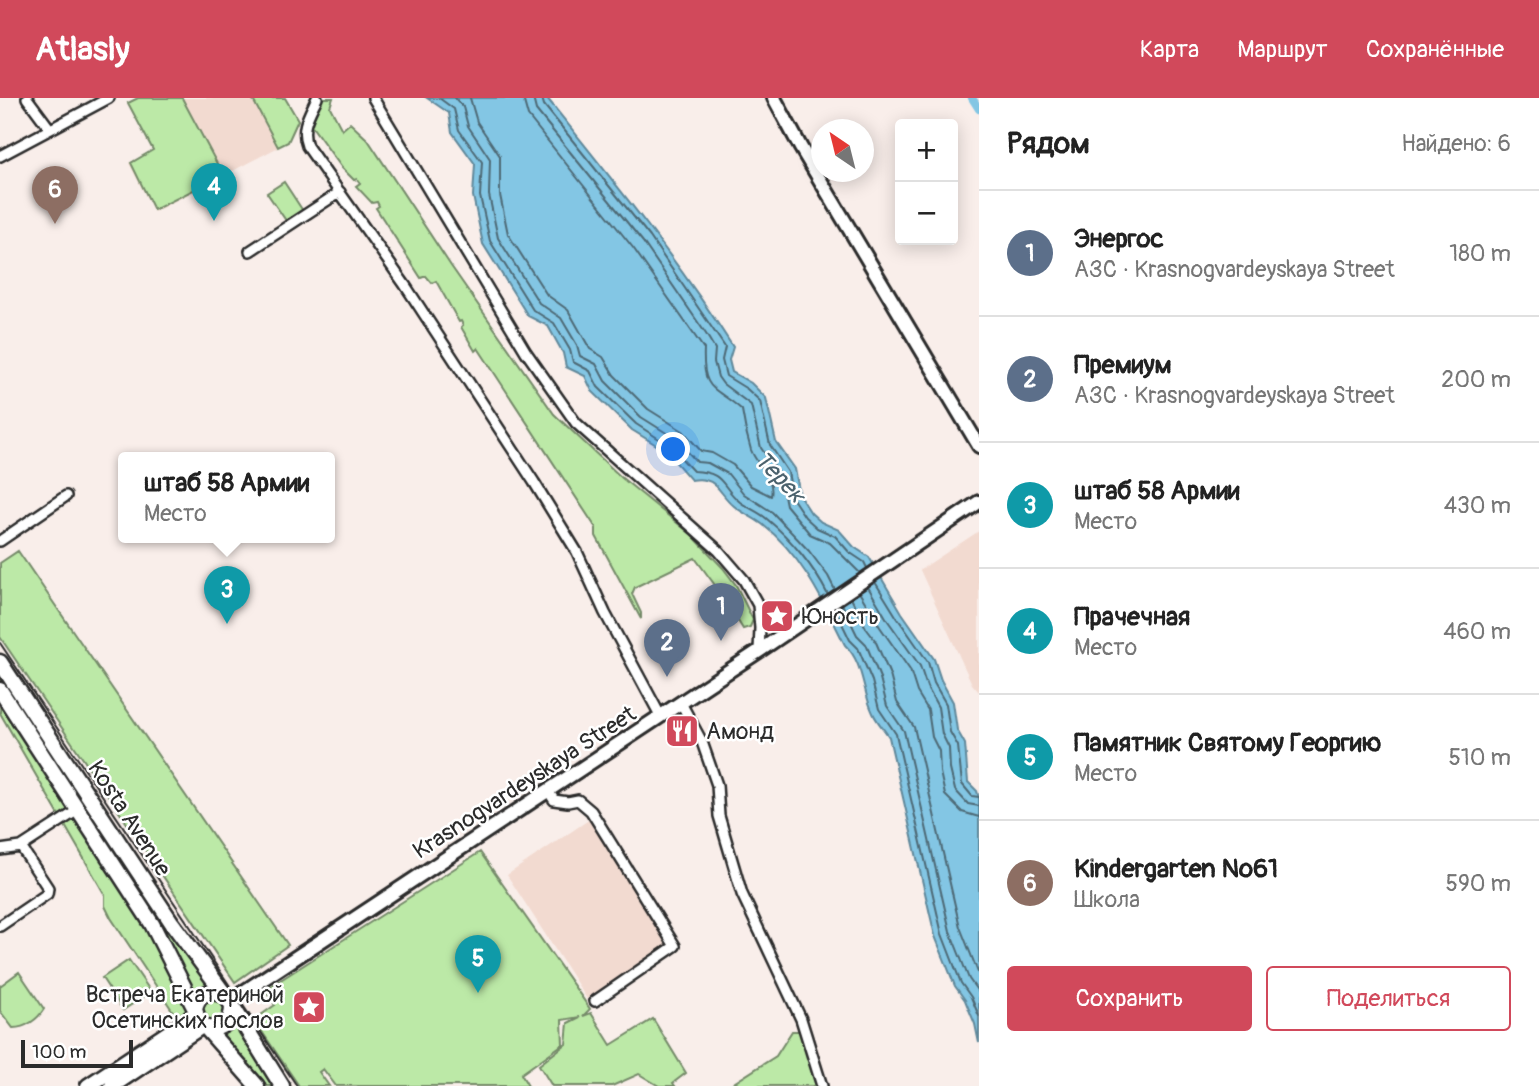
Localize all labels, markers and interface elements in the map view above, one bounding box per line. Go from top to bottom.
text: Atlasly [35,29,130,70]
text: Карта [1140,35,1199,64]
text: Маршрут [1237,35,1328,64]
text: Сохранённые [1366,35,1504,64]
north arrow [811,119,874,182]
map controls [895,119,958,245]
button: + [895,119,958,182]
text: Рядом [1007,125,1090,162]
text: Найдено: 6 [1401,129,1511,158]
pin: 4 [191,163,237,221]
pin: 6 [32,166,78,224]
button: − [895,182,958,245]
text: Энергос [1074,223,1164,255]
text: 1 [1026,239,1035,268]
text: 180 m [1449,239,1511,268]
text: АЗС · Krasnogvardeyskaya Street [1074,255,1395,284]
text: Премиум [1074,349,1172,381]
text: 2 [1024,365,1036,394]
text: 200 m [1441,365,1511,394]
text: АЗС · Krasnogvardeyskaya Street [1074,381,1395,410]
your location [656,432,690,466]
water label: Терек [748,445,813,511]
popup [118,452,335,543]
text: штаб 58 Армии [144,467,309,499]
text: штаб 58 Армии [1074,475,1240,507]
text: 3 [1024,491,1036,520]
text: 430 m [1444,491,1511,520]
text: Место [144,499,207,528]
text: Место [1074,507,1137,536]
pin: 3 [204,566,250,624]
pin: 1 [698,583,744,641]
place icon: Юность [758,597,796,635]
text: Прачечная [1074,601,1190,633]
place label: Юность [802,602,879,631]
text: 4 [1023,617,1037,646]
text: 460 m [1443,617,1511,646]
pin: 2 [644,619,690,677]
text: Место [1074,633,1137,662]
street label: Krasnogvardeyskaya Street [407,699,642,865]
restaurant icon: Амонд [663,712,701,750]
place label: Амонд [706,717,774,746]
text: Памятник Святому Георгию [1074,727,1382,759]
text: 5 [1024,743,1036,772]
text: 510 m [1448,743,1511,772]
street label: Kosta Avenue [81,755,178,882]
text: Место [1074,759,1137,788]
text: Kindergarten №61 [1074,853,1278,885]
text: 6 [1023,869,1037,898]
text: 590 m [1446,869,1511,898]
text: Школа [1074,885,1140,914]
pin: 5 [455,935,501,993]
button: Сохранить [1007,966,1252,1031]
button: Поделиться [1266,966,1511,1031]
place label: Встреча Екатериной Осетинских послов [85,980,284,1035]
place icon: Встреча Екатериной Осетинских послов [290,988,328,1026]
scale bar [21,1037,133,1069]
text: 100 m [32,1040,86,1064]

